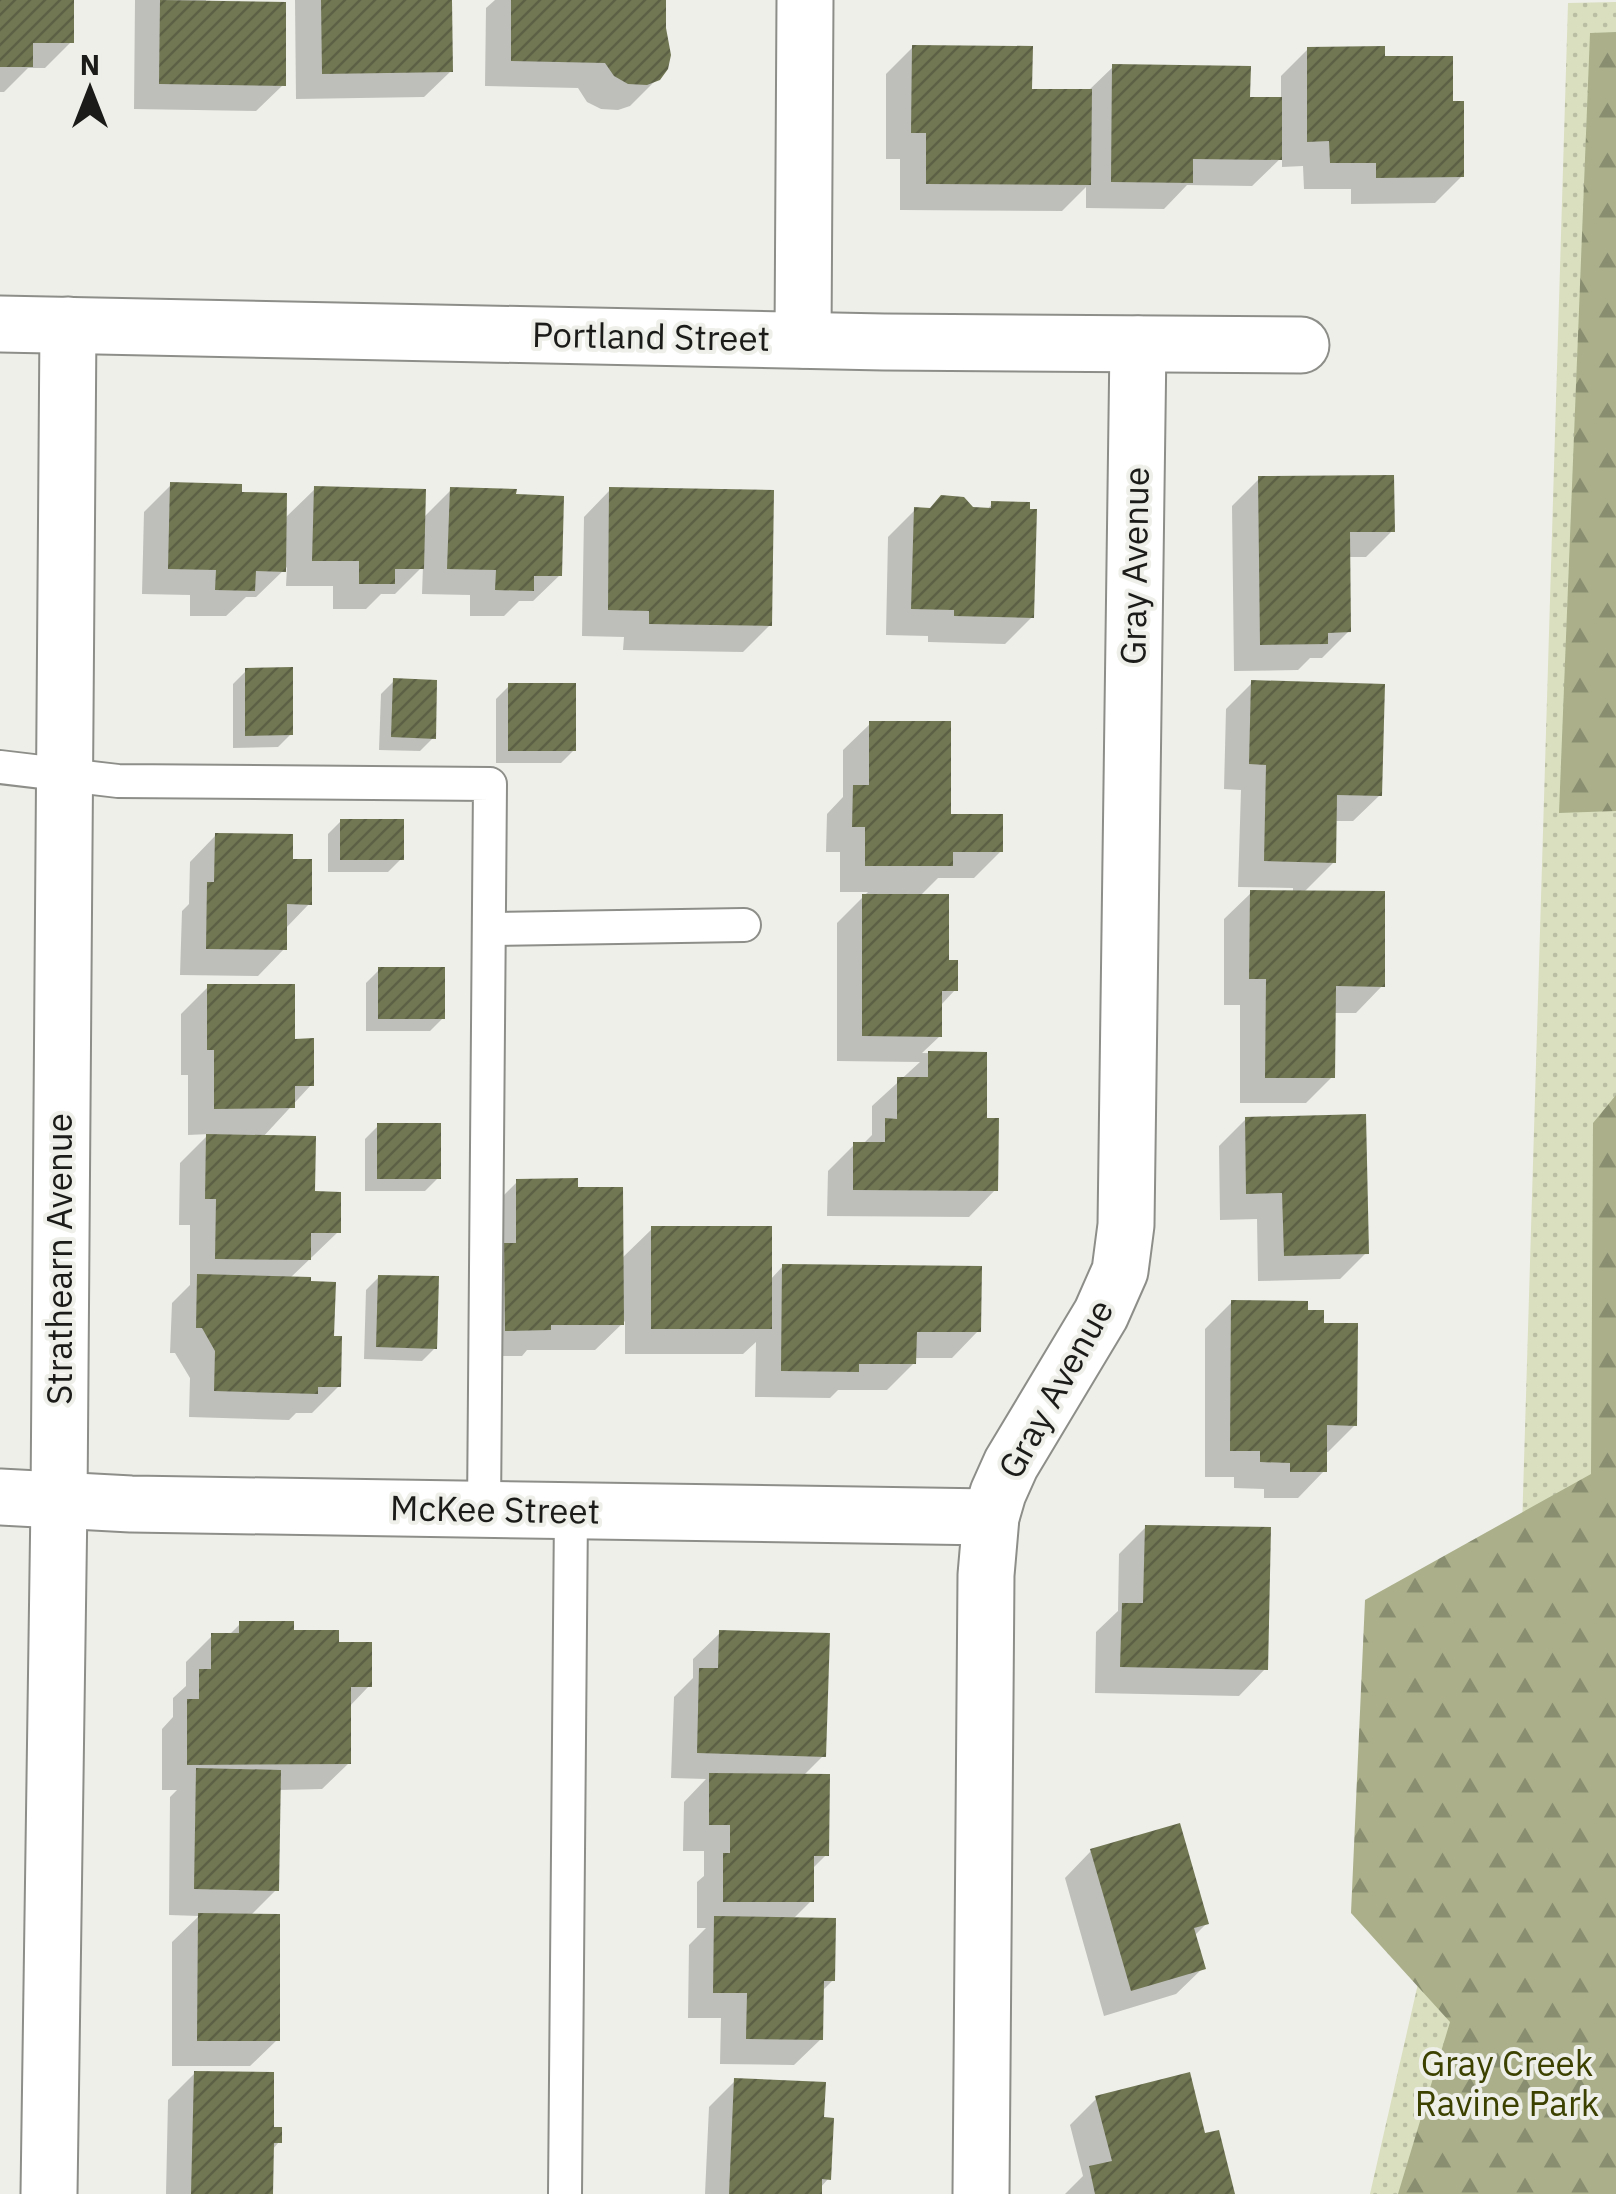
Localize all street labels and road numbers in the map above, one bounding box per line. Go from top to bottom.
street label: Portland Street [532,311,770,361]
street label: Gray Avenue [1109,467,1159,665]
street label: Strathearn Avenue [36,1113,82,1405]
street label: Gray Avenue [987,1291,1123,1486]
street label: McKee Street [390,1484,600,1534]

